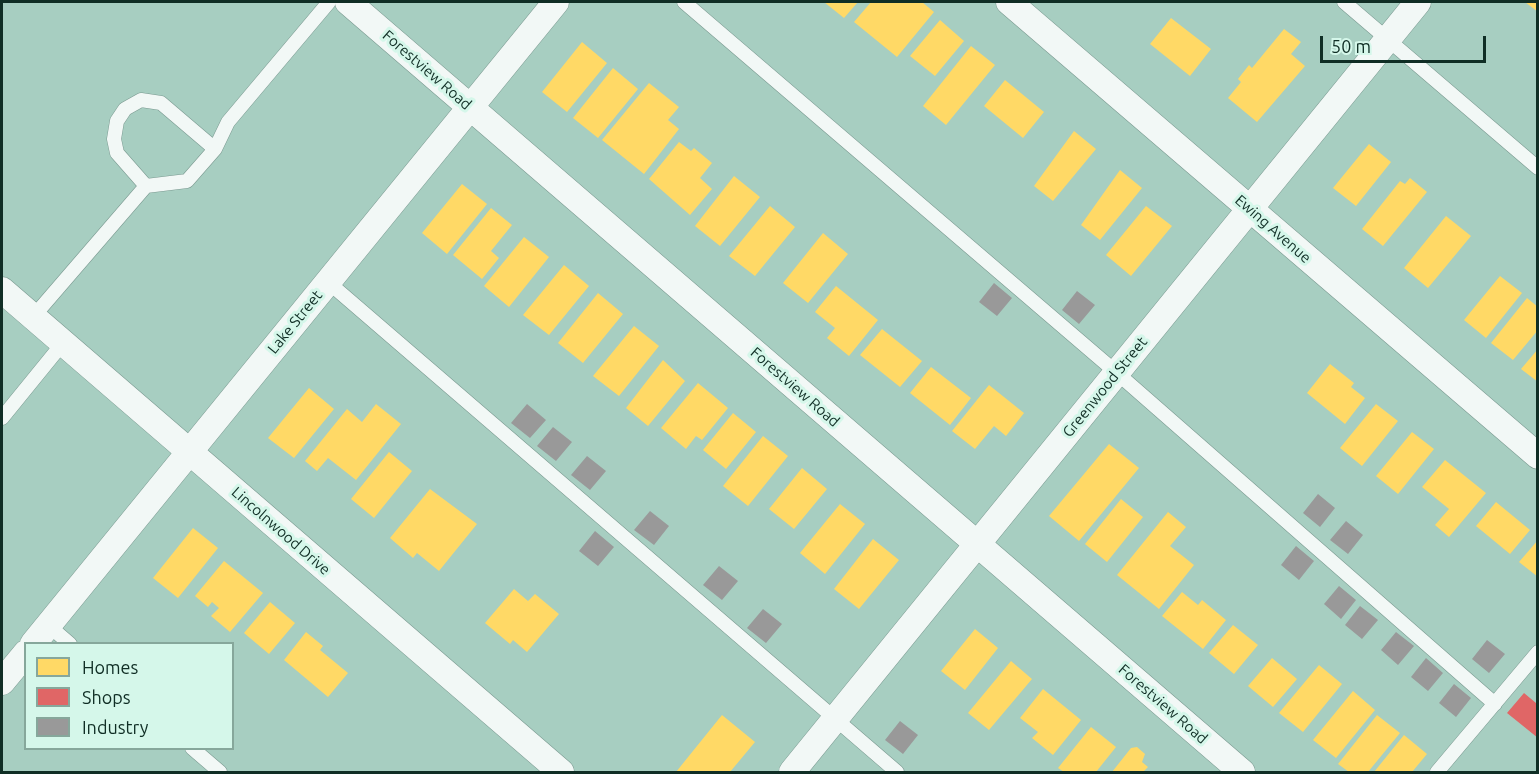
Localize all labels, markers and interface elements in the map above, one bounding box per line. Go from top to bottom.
scale bar [1323,24,1490,62]
street label: Forestview Road [379,26,475,114]
text: 50 m [1331,36,1371,56]
street label: Ewing Avenue [1231,191,1315,267]
street label: Lake Street [264,287,326,357]
street label: Greenwood Street [1059,333,1151,441]
street label: Forestview Road [747,343,843,431]
street label: Lincolnwood Drive [228,483,334,579]
legend [24,642,234,750]
text: Homes [82,657,138,677]
street label: Forestview Road [1115,660,1211,748]
text: Shops [82,687,131,707]
text: Industry [82,717,148,737]

